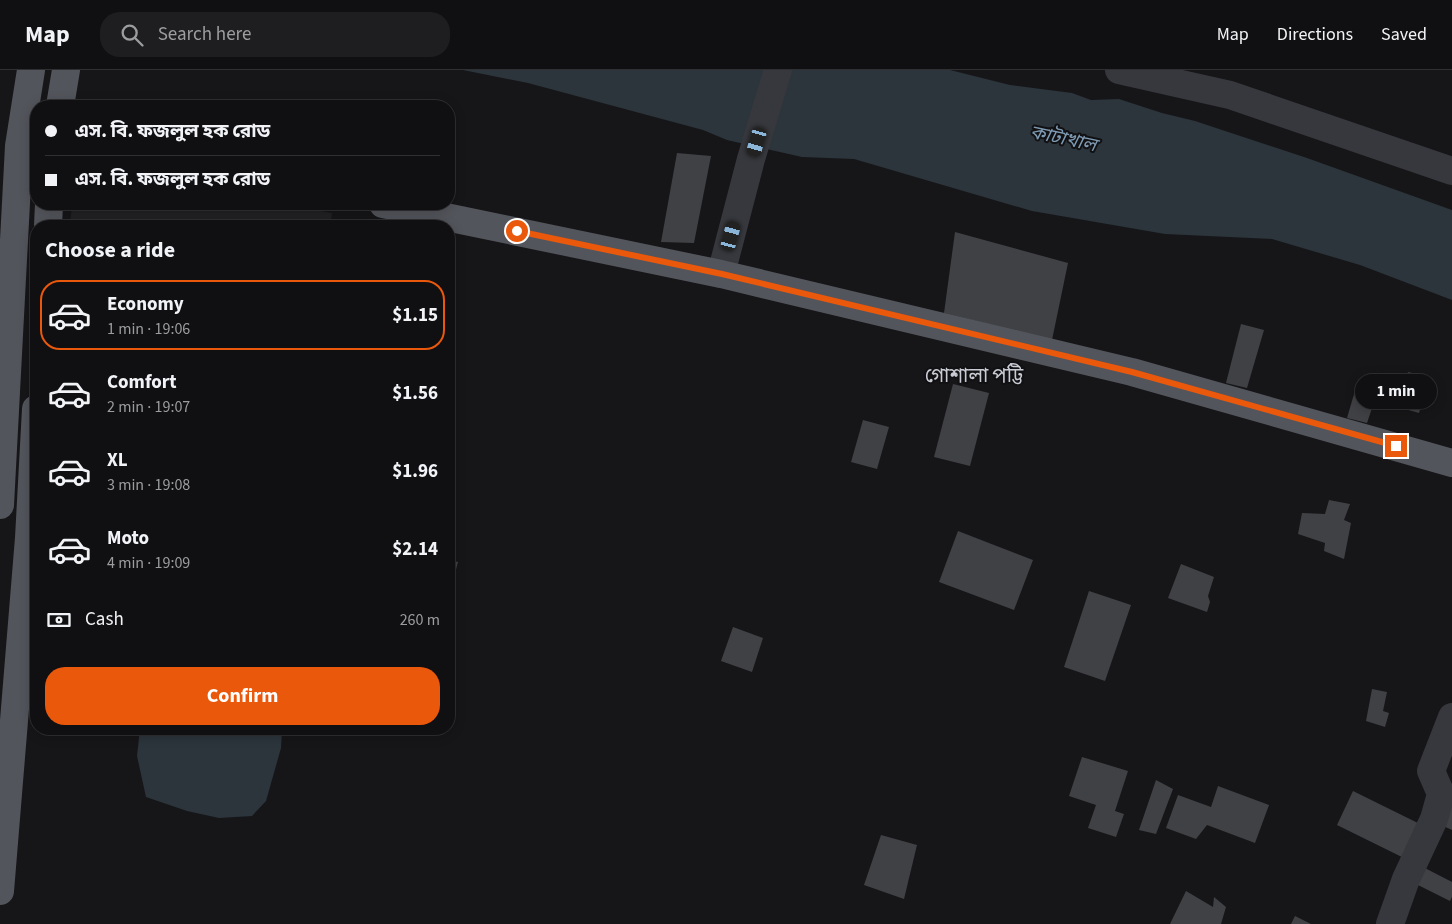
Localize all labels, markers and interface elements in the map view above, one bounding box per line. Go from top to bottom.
search box [100,12,450,57]
text: Map [25,17,70,52]
icon: search [118,21,146,49]
text: Search here [158,21,251,48]
text: Map [1217,22,1249,47]
text: Directions [1277,22,1353,47]
text: Saved [1381,22,1427,47]
text: এস. বি. ফজলুল হক রোড [75,118,270,145]
water label: কাটাখাল [1027,119,1103,160]
car [745,126,768,158]
text: এস. বি. ফজলুল হক রোড [75,166,270,193]
route start [506,220,528,242]
car [719,220,742,252]
text: Choose a ride [45,234,175,266]
text: Economy [107,291,184,318]
icon: car [47,293,92,338]
text: $1.15 [392,302,438,329]
text: 1 min · 19:06 [107,318,190,340]
district label: গোশালা পট্টি [925,362,1024,390]
text: Comfort [107,369,177,396]
icon: car [47,371,92,416]
callout: 1 min [1355,374,1437,408]
text: $1.56 [392,380,438,407]
text: 1 min [1377,380,1415,402]
text: 2 min · 19:07 [107,396,190,418]
route end [1385,435,1407,457]
text: XL [107,447,128,474]
icon: car [47,449,92,494]
text: $1.96 [392,458,438,485]
text: 3 min · 19:08 [107,474,190,496]
text: Moto [107,525,149,552]
icon: car [47,527,92,572]
text: $2.14 [392,536,438,563]
text: 4 min · 19:09 [107,552,190,574]
icon: cash [45,606,73,634]
text: Cash [85,606,124,633]
text: 260 m [400,609,440,631]
button: Confirm [45,667,440,725]

